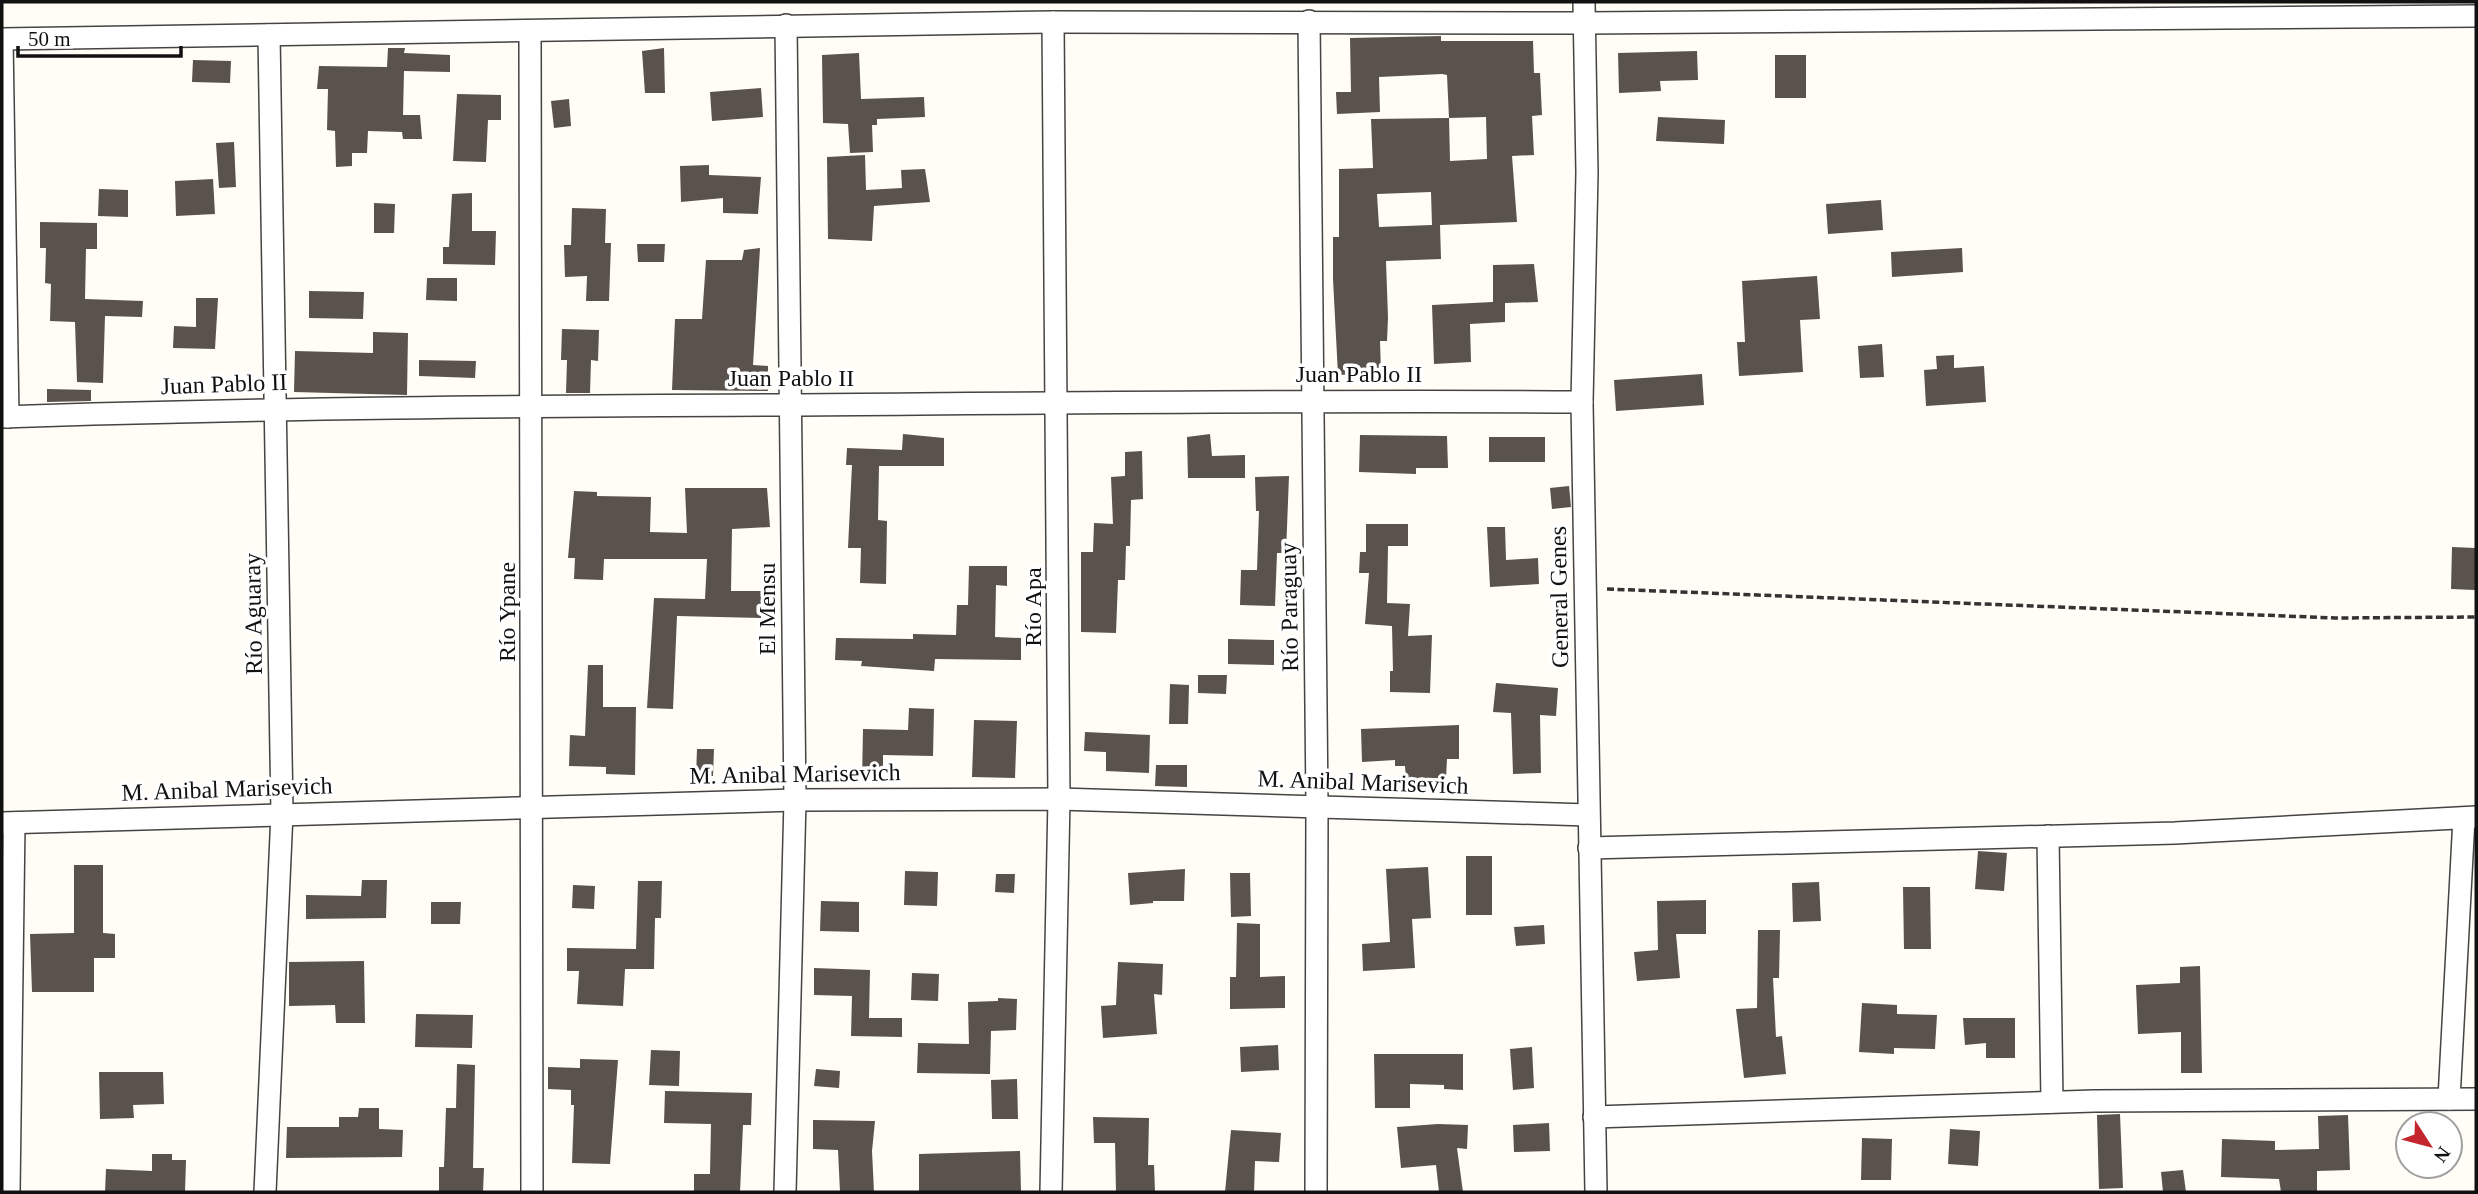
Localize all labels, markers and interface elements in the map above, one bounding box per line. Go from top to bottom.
scale bar [18,14,180,58]
text: 50 m [28,27,71,51]
street label: Juan Pablo II [1296,361,1422,387]
street label: Juan Pablo II [728,365,854,391]
street label: Juan Pablo II [160,369,288,399]
street label: General Genes [1545,526,1573,668]
street label: Río Paraguay [1275,542,1303,672]
street label: Río Aguaray [239,553,267,675]
street label: Río Ypane [494,562,520,662]
street label: El Mensu [754,563,780,655]
street label: Río Apa [1020,567,1046,647]
street label: M. Anibal Marisevich [689,759,901,789]
street label: M. Anibal Marisevich [1257,765,1469,799]
street label: M. Anibal Marisevich [121,772,333,806]
north arrow [2394,1110,2464,1180]
text: N [2430,1143,2455,1167]

